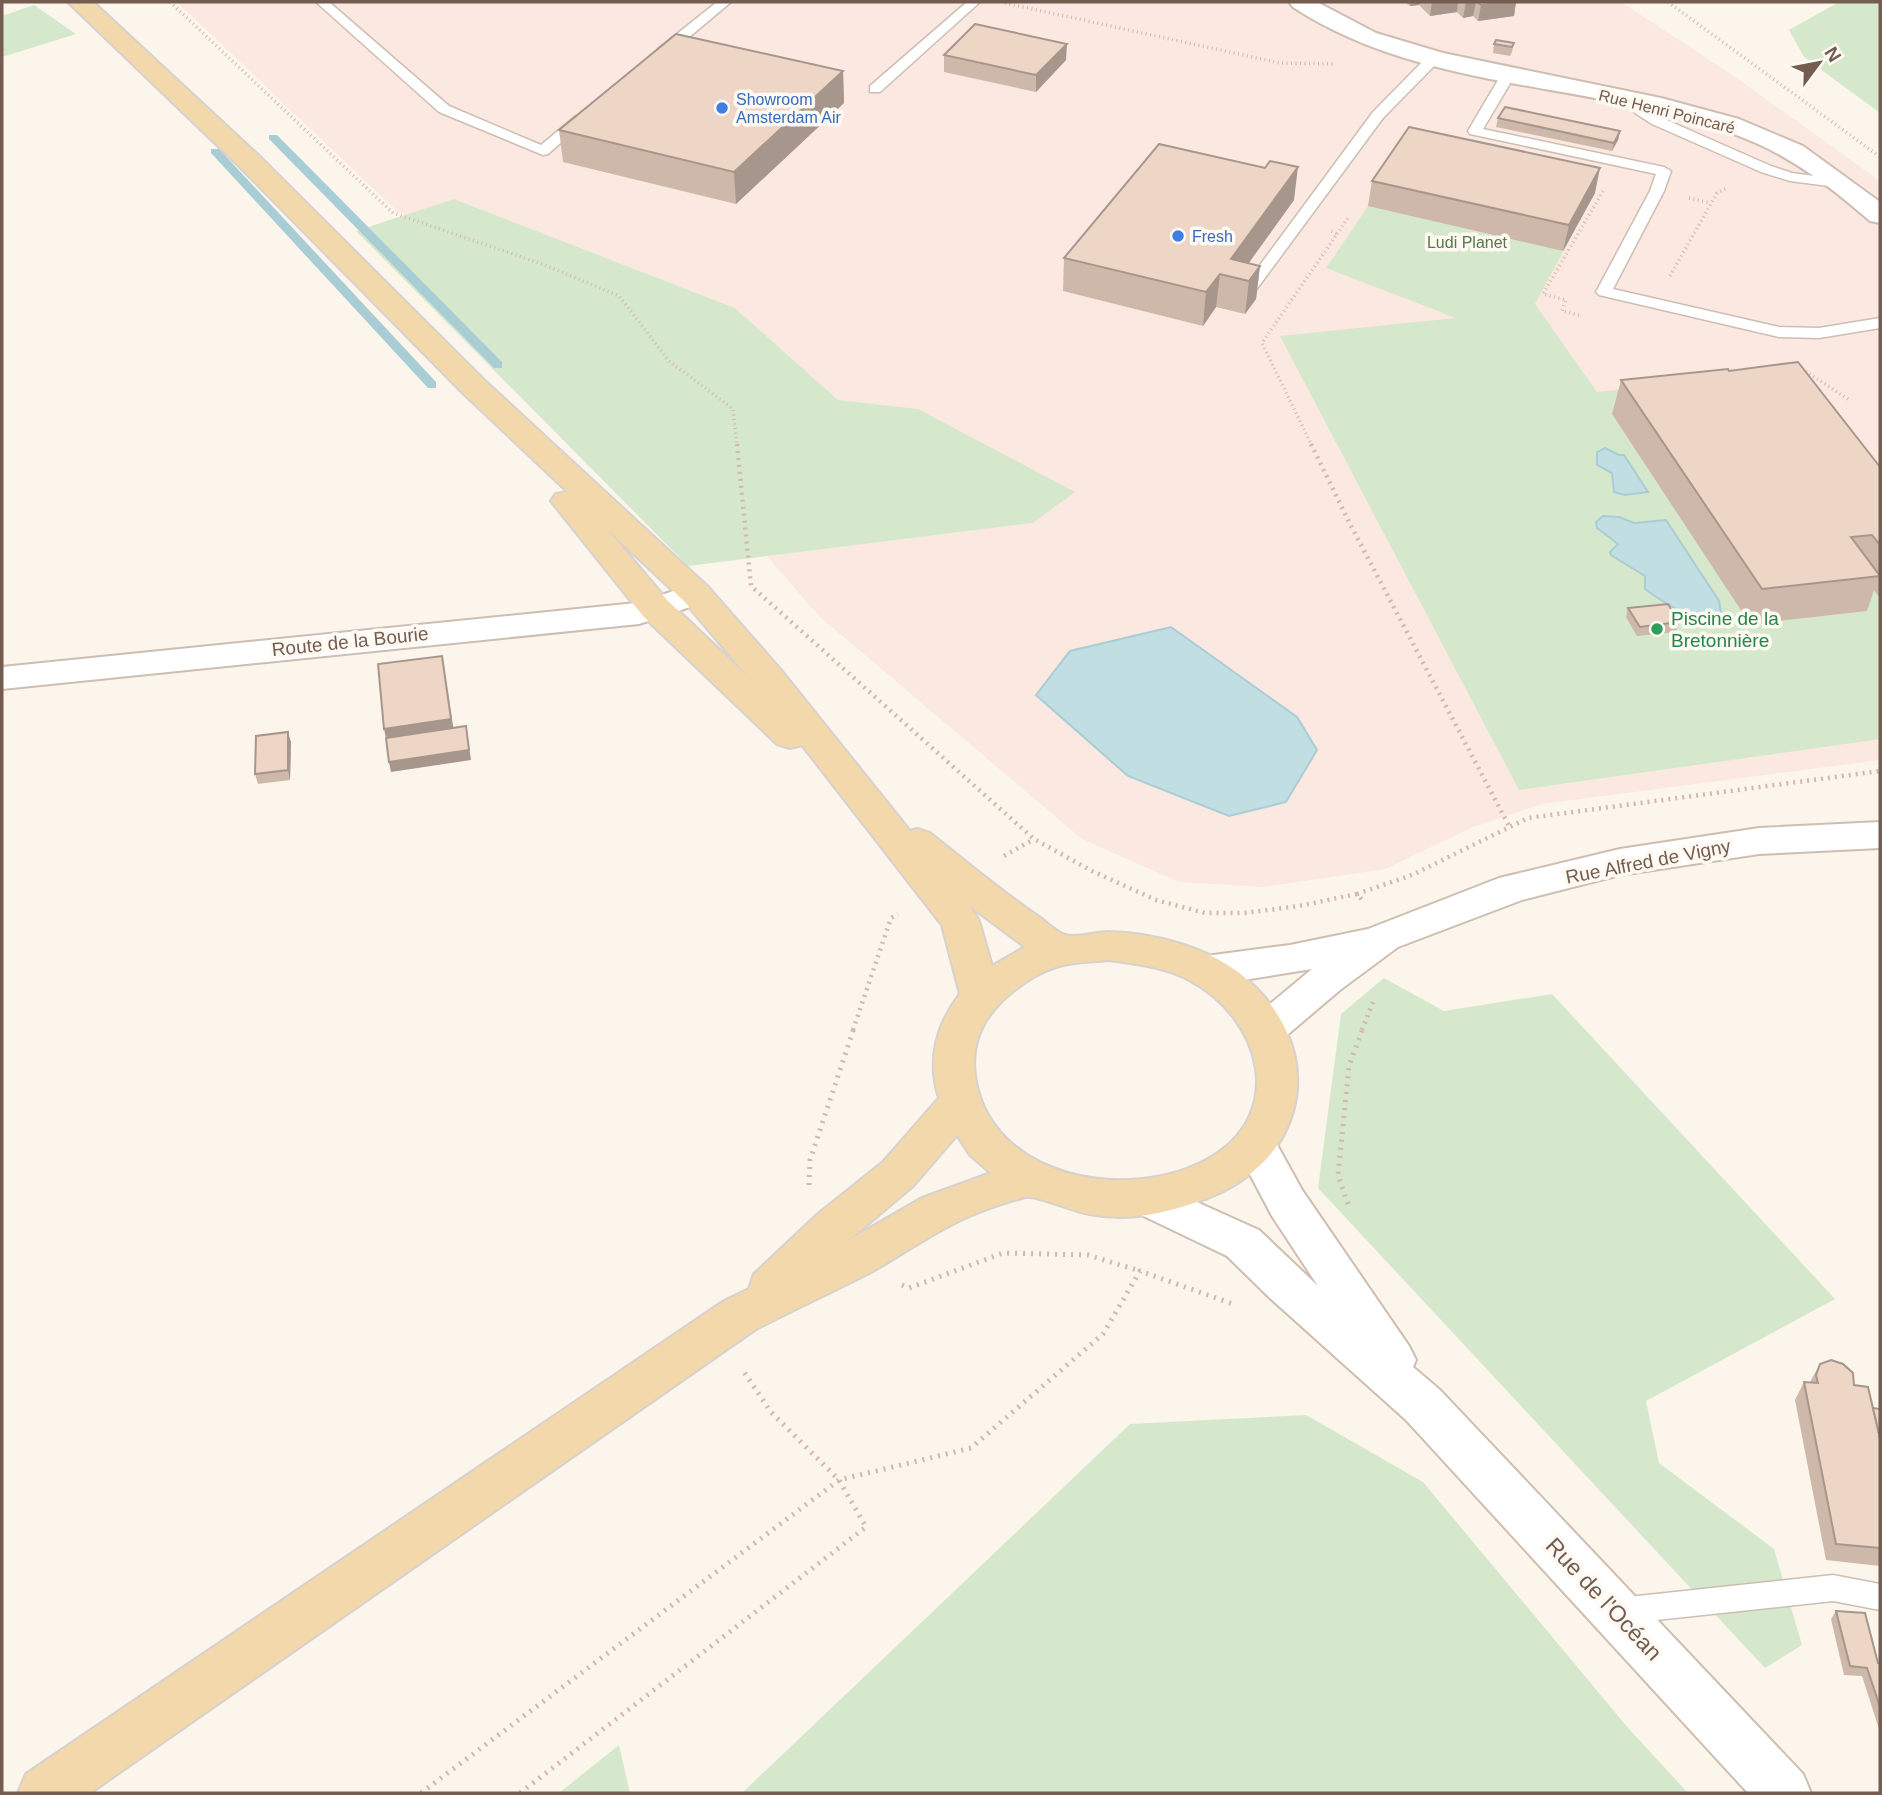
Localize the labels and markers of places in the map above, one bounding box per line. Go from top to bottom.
place label: Showroom Amsterdam Air [736,91,842,126]
marker: Showroom Amsterdam Air [714,100,730,116]
marker: Fresh [1170,228,1186,244]
place label: Fresh [1192,228,1233,245]
place label: Piscine de la Bretonnière [1671,608,1779,651]
marker: Piscine de la Bretonnière [1649,621,1665,637]

